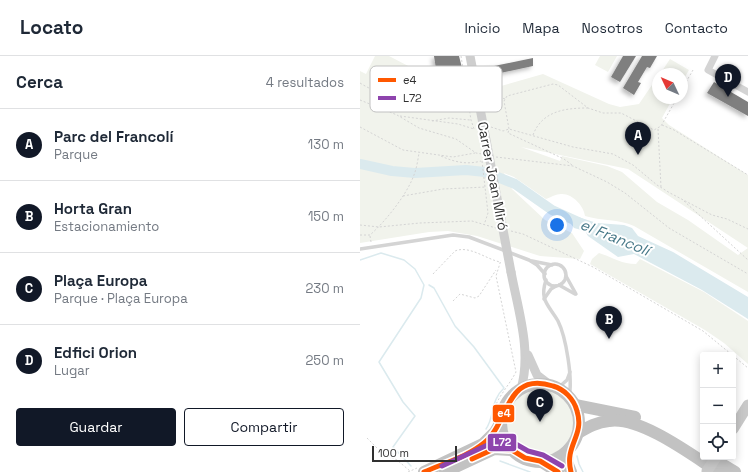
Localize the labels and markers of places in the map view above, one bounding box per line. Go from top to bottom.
pin: D [715,64,741,97]
pin: A [625,122,651,155]
pin: B [596,306,622,339]
pin: C [527,389,553,422]

